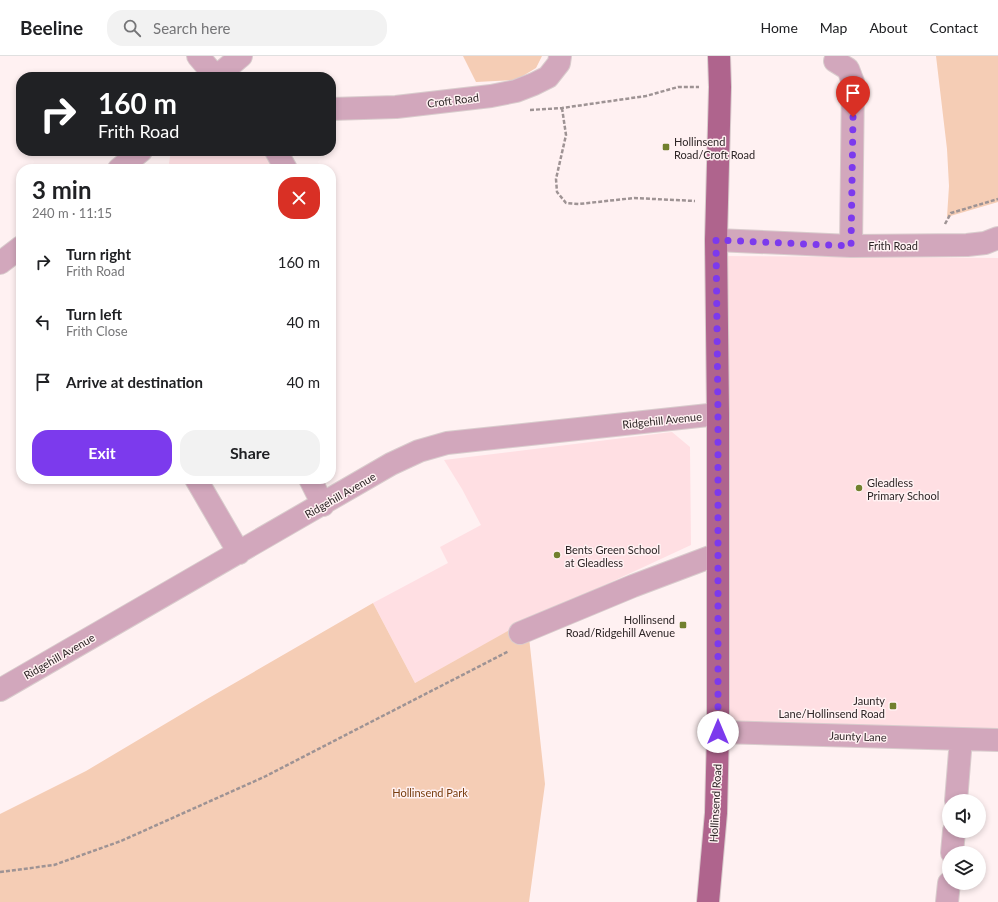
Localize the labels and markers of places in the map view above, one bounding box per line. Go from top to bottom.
pin [836,76,870,117]
place label: Hollinsend Road/Croft Road [674,135,755,161]
marker: Hollinsend Road/Croft Road [661,142,671,152]
place label: Gleadless Primary School [867,476,939,502]
marker: Gleadless Primary School [854,483,864,493]
place label: Bents Green School at Gleadless [565,543,660,569]
marker: Bents Green School at Gleadless [552,550,562,560]
place label: Hollinsend Road/Ridgehill Avenue [566,613,675,639]
marker: Hollinsend Road/Ridgehill Avenue [678,620,688,630]
place label: Jaunty Lane/Hollinsend Road [778,694,885,720]
marker: Jaunty Lane/Hollinsend Road [888,701,898,711]

